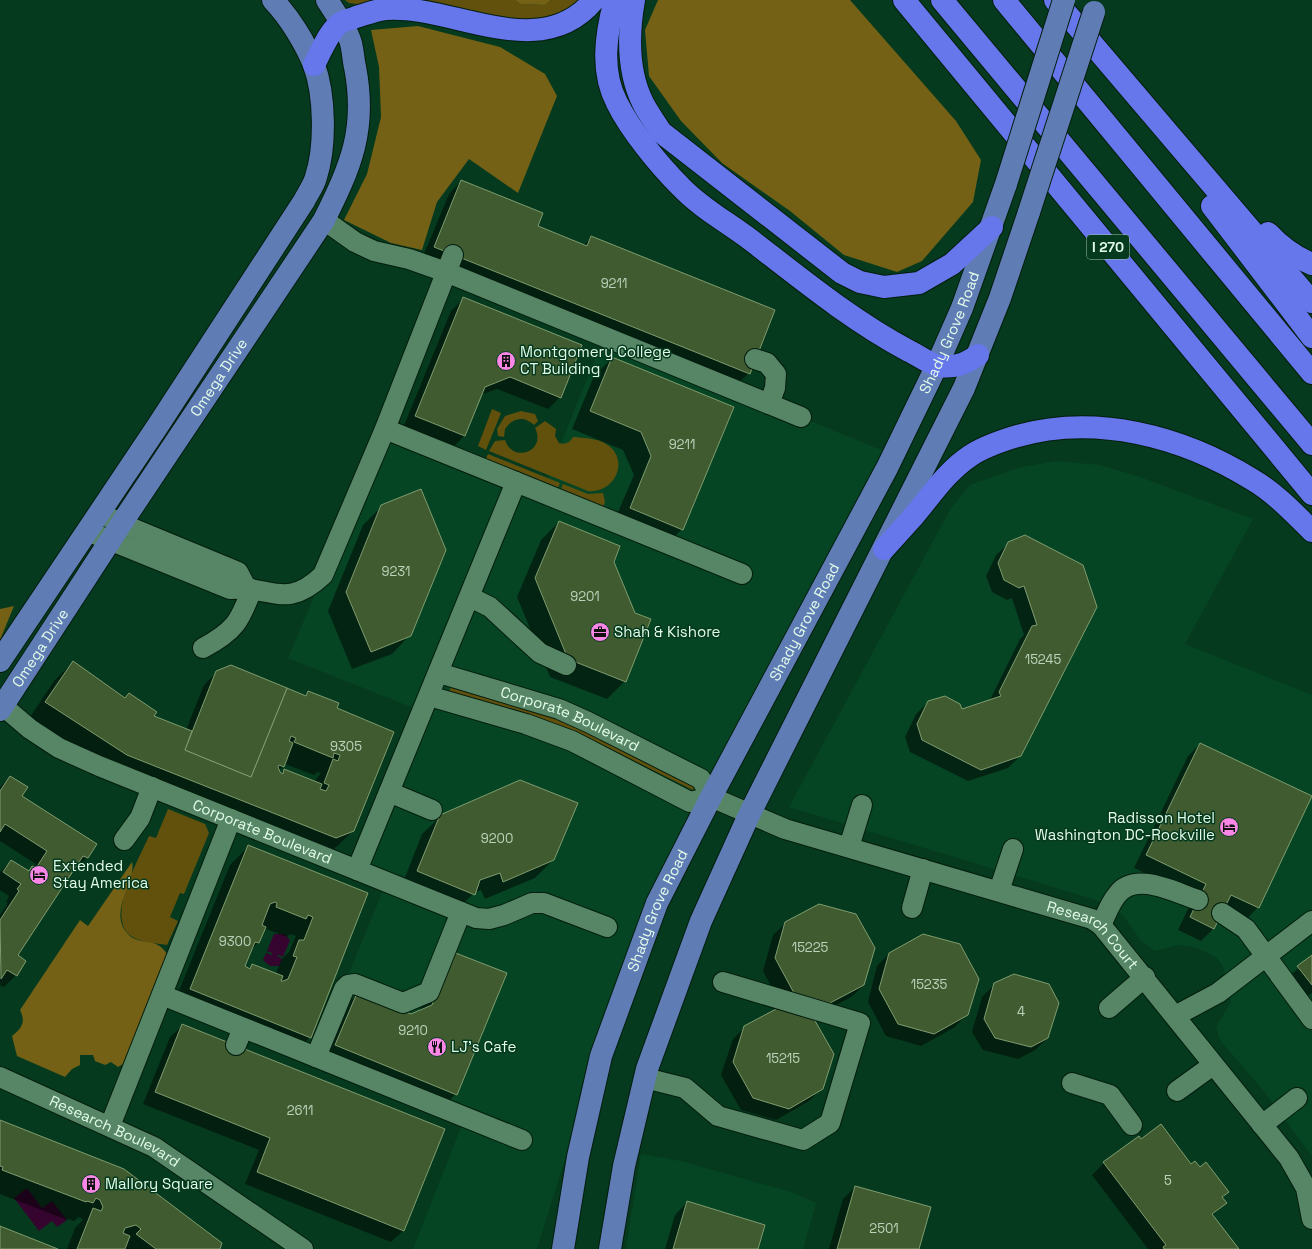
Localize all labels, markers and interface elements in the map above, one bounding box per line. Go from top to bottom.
road number: I 270 [1087,235,1129,259]
street label: Shady Grove Road [915,269,983,397]
house number: 9211 [601,275,627,292]
street label: Omega Drive [186,334,251,420]
place label: Montgomery College CT Building [520,342,671,378]
building icon: Montgomery College CT Building [495,350,517,372]
house number: 9211 [669,436,695,453]
street label: Shady Grove Road [765,560,843,684]
house number: 9231 [382,563,410,580]
house number: 9201 [570,588,600,605]
street label: Omega Drive [7,605,72,691]
office icon: Shah & Kishore [589,621,611,643]
place label: Shah & Kishore [614,622,721,641]
house number: 15245 [1025,651,1061,668]
street label: Corporate Boulevard [498,682,643,755]
house number: 9305 [330,738,362,755]
street label: Corporate Boulevard [190,795,335,868]
place label: Radisson Hotel Washington DC-Rockville [1035,808,1215,844]
hotel icon: Radisson Hotel Washington DC-Rockville [1218,816,1240,838]
house number: 9200 [481,830,513,847]
street label: Shady Grove Road [623,846,692,974]
place label: Extended Stay America [53,856,149,892]
hotel icon: Extended Stay America [28,864,50,886]
street label: Research Court [1045,896,1143,973]
house number: 9300 [219,933,251,950]
house number: 15225 [792,939,828,956]
house number: 15235 [911,976,947,993]
house number: 4 [1017,1003,1025,1020]
house number: 9210 [398,1022,428,1039]
restaurant icon: LJ's Cafe [426,1036,448,1058]
place label: LJ's Cafe [451,1037,517,1056]
house number: 15215 [766,1050,800,1067]
street label: Research Boulevard [47,1091,184,1171]
house number: 2611 [287,1102,313,1119]
house number: 5 [1164,1172,1172,1189]
building icon: Mallory Square [80,1173,102,1195]
place label: Mallory Square [105,1174,213,1193]
house number: 2501 [869,1220,899,1237]

